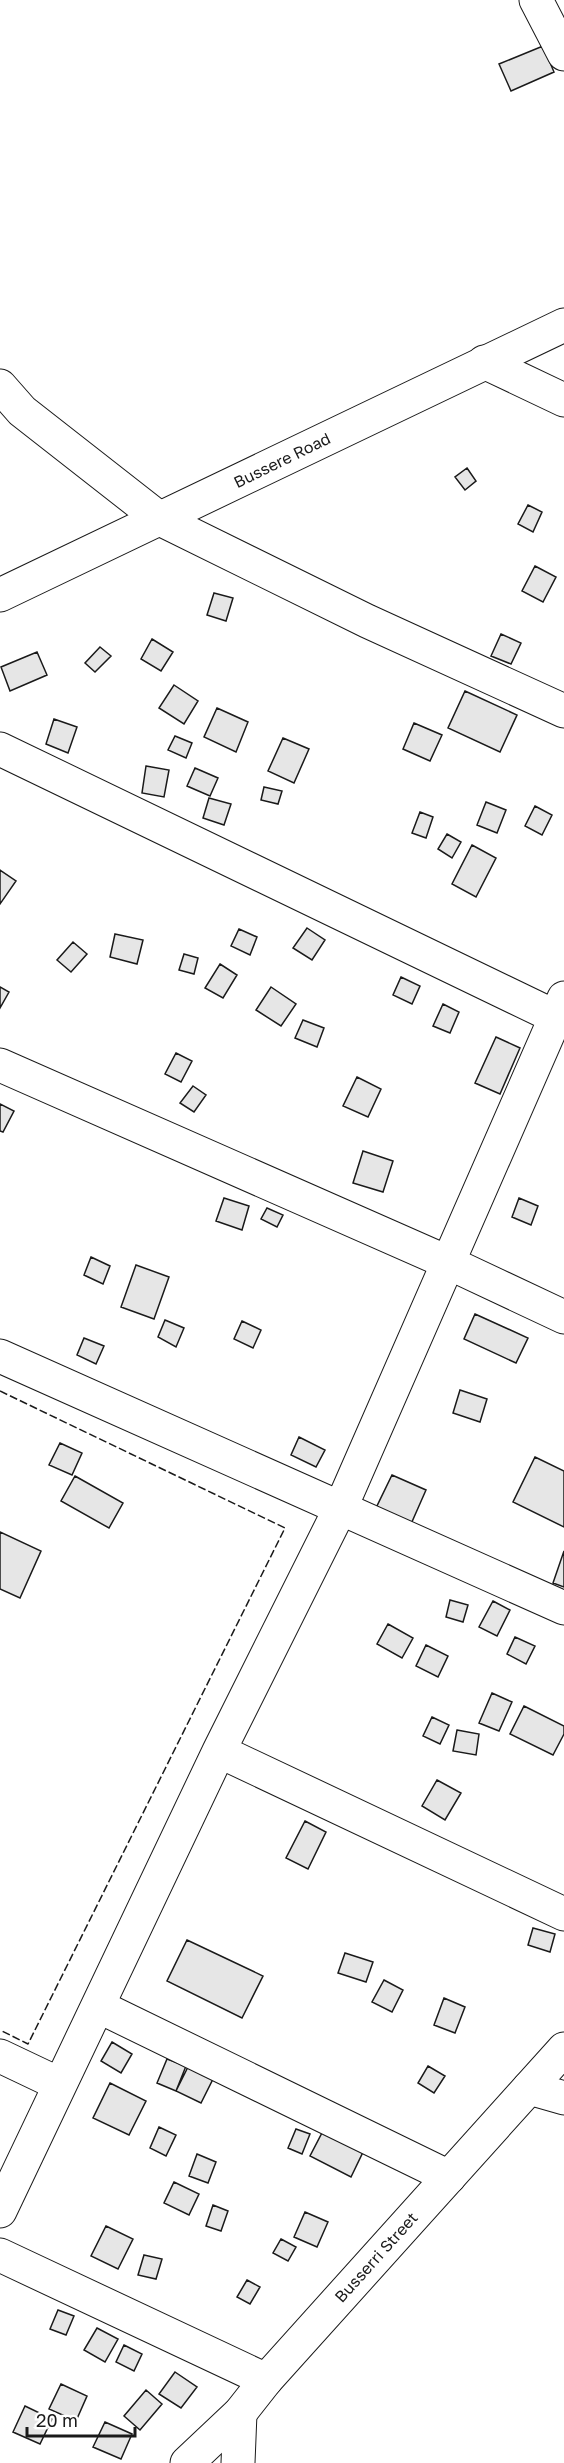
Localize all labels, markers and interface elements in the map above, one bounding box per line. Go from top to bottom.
street label: Bussere Road [230,428,334,492]
street label: Busserri Street [330,2208,422,2306]
scale bar [27,2400,135,2438]
text: 20 m [36,2409,78,2431]

